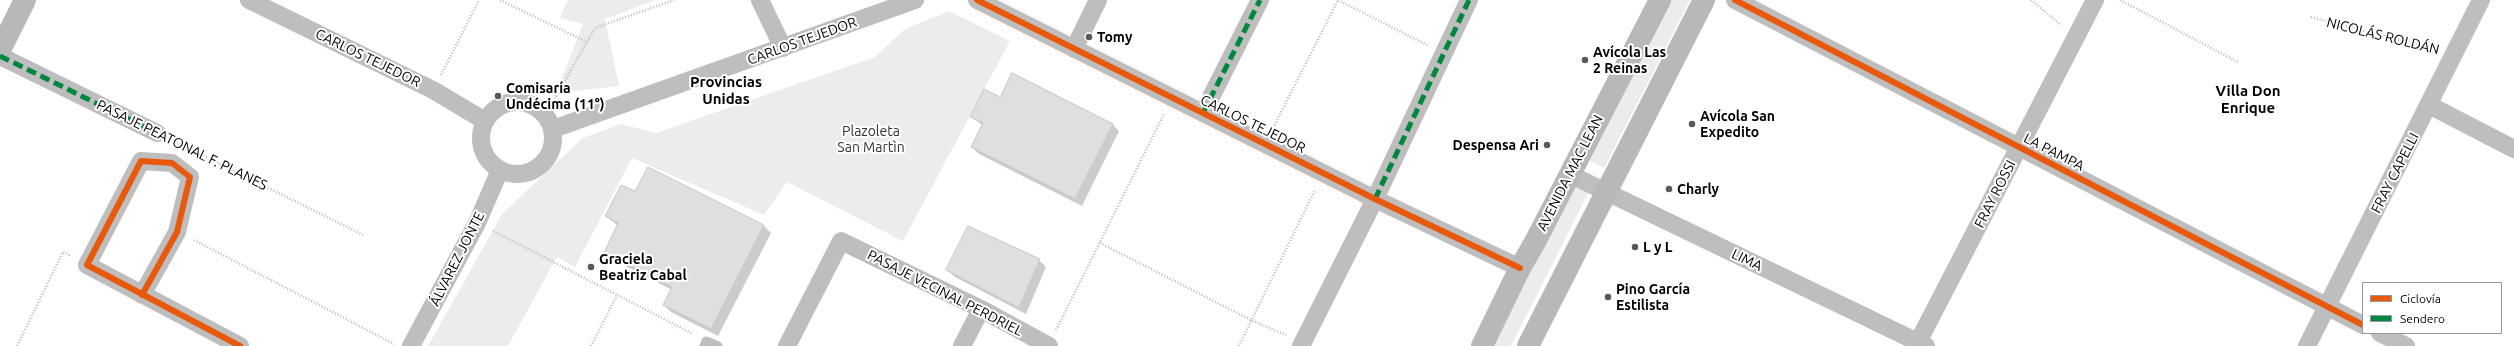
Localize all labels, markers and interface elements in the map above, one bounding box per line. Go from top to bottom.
street label: CARLOS TEJEDOR [745,13,859,69]
street label: NICOLÁS ROLDÁN [2325,14,2441,58]
street label: CARLOS TEJEDOR [313,25,423,91]
place label: Tomy [1097,29,1132,45]
marker: Tomy [1084,32,1094,42]
place label: Avícola Las 2 Reinas [1593,44,1666,76]
marker: Avícola Las 2 Reinas [1580,55,1590,65]
district label: Provincias Unidas [690,73,762,108]
place label: Comisaría Undécima (11°) [506,80,605,112]
district label: Villa Don Enrique [2216,82,2280,117]
marker: Comisaría Undécima (11°) [493,91,503,101]
street label: CARLOS TEJEDOR [1198,91,1308,157]
street label: PASAJE PEATONAL F. PLANES [94,96,270,194]
place label: Avícola San Expedito [1700,108,1775,140]
street label: AVENIDA MAC LEAN [1533,112,1607,234]
marker: Avícola San Expedito [1687,119,1697,129]
park label: Plazoleta San Martìn [837,123,905,156]
street label: LA PAMPA [2021,130,2087,174]
street label: FRAY CAPELLI [2368,130,2422,216]
place label: Despensa Ari [1452,137,1539,153]
marker: Despensa Ari [1542,140,1552,150]
street label: FRAY ROSSI [1971,157,2019,231]
place label: Charly [1677,181,1719,197]
marker: Charly [1664,184,1674,194]
street label: ÁLVAREZ JONTE [426,209,488,309]
place label: L y L [1643,239,1672,255]
marker: L y L [1630,242,1640,252]
street label: LIMA [1729,245,1765,275]
street label: PASAJE VECINAL PERDRIEL [864,246,1026,340]
place label: Graciela Beatriz Cabal [599,251,687,284]
marker: Graciela Beatriz Cabal [586,262,596,272]
place label: Pino García Estilista [1616,281,1690,314]
legend [2362,282,2502,334]
marker: Pino García Estilista [1603,292,1613,302]
text: Ciclovía [2400,292,2441,305]
text: Sendero [2400,312,2445,325]

